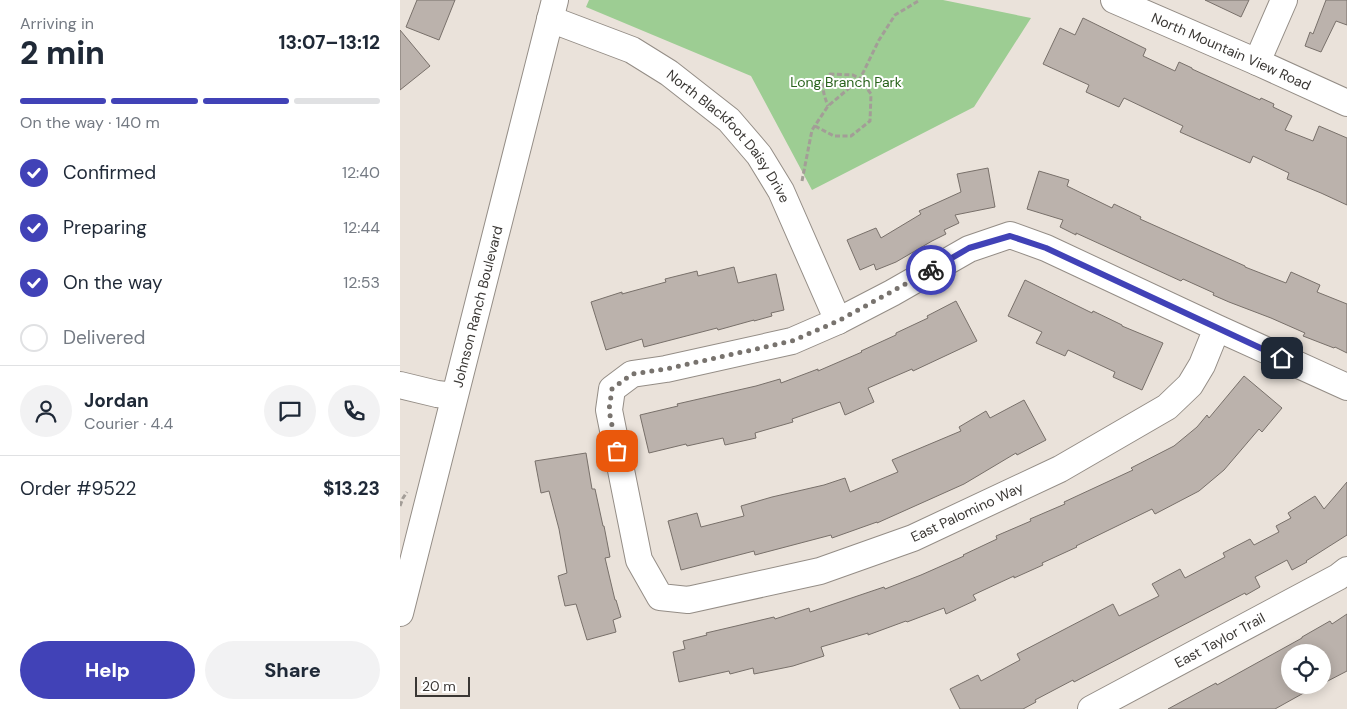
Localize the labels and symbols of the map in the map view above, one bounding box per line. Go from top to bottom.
street label: North Mountain View Road [1149,8,1314,94]
street label: North Blackfoot Daisy Drive [663,65,794,205]
park label: Long Branch Park [790,73,902,91]
street label: Johnson Ranch Boulevard [448,224,507,389]
courier [906,245,956,295]
pin [1261,337,1303,379]
pin [596,430,638,472]
street label: East Palomino Way [908,478,1026,546]
street label: East Taylor Trail [1171,609,1268,672]
scale bar [415,674,470,697]

